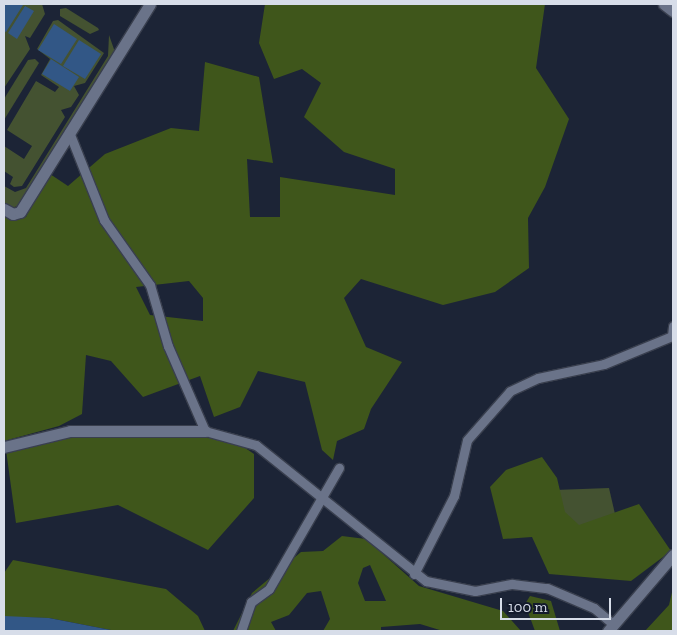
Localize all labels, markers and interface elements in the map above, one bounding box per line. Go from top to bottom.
scale bar [502,588,613,620]
text: 100 m [508,598,547,616]

